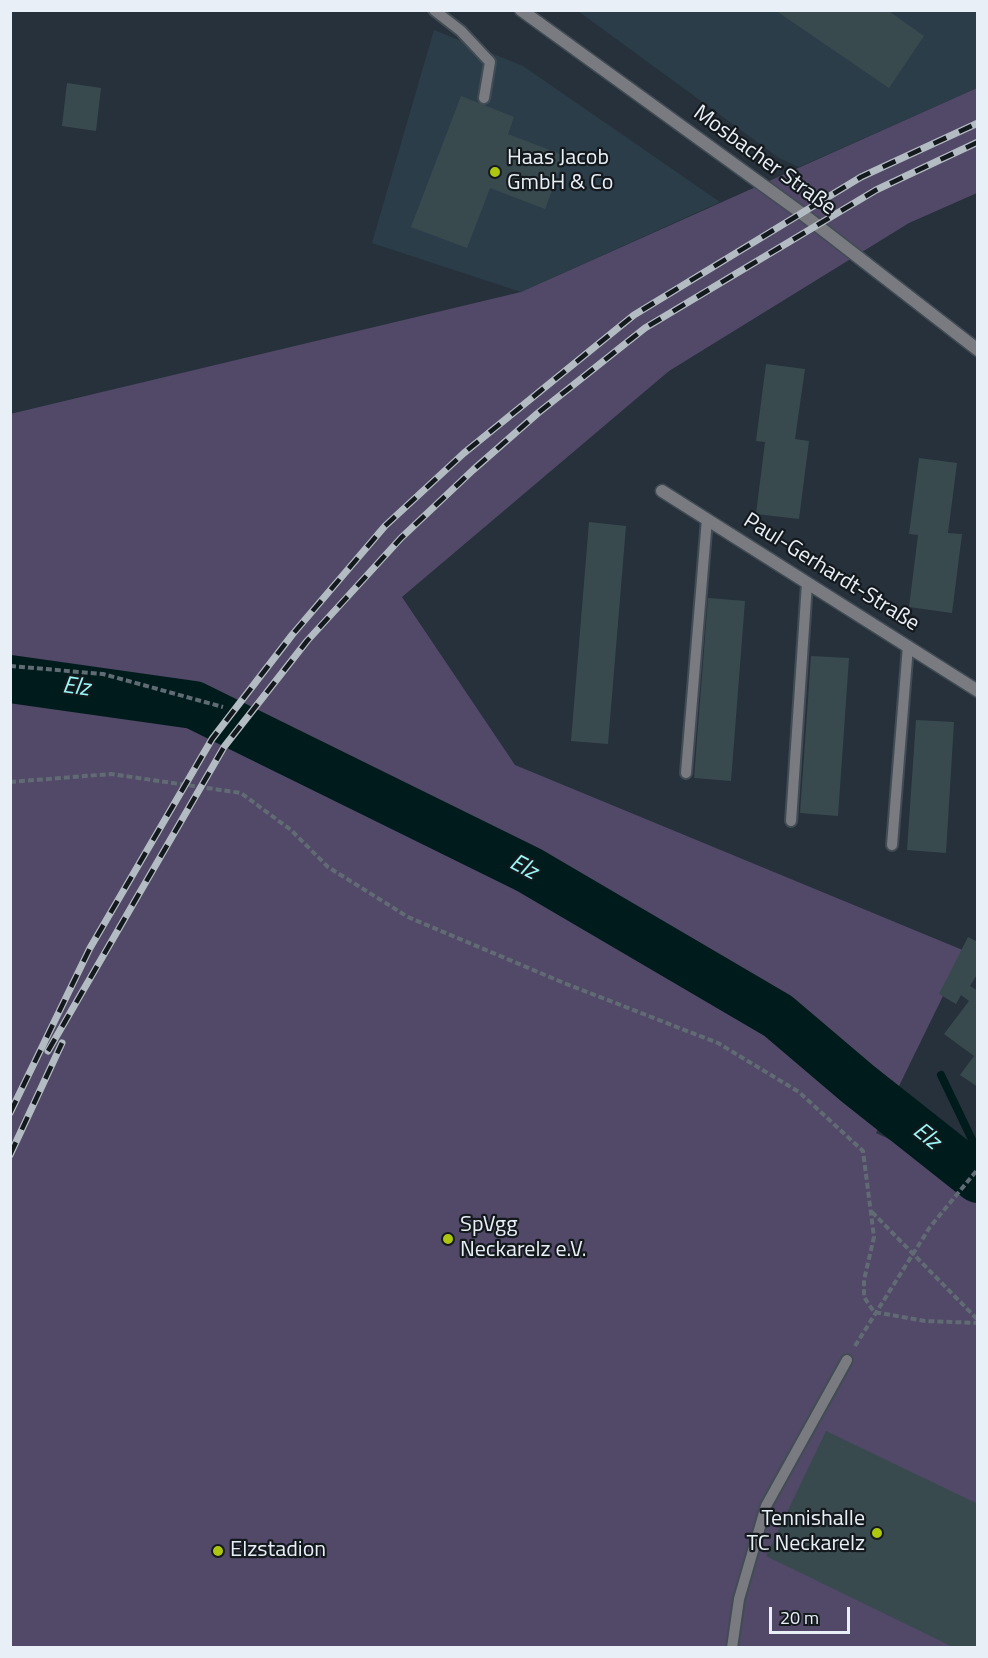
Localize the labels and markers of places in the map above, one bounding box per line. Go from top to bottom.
place label: Haas Jacob GmbH & Co [507,146,613,198]
marker: Haas Jacob GmbH & Co [488,165,502,179]
place label: SpVgg Neckarelz e.V. [460,1213,586,1264]
marker: SpVgg Neckarelz e.V. [441,1232,455,1246]
place label: Tennishalle TC Neckarelz [746,1507,865,1558]
marker: Tennishalle TC Neckarelz [870,1526,884,1540]
place label: Elzstadion [230,1538,326,1564]
marker: Elzstadion [211,1544,225,1558]

